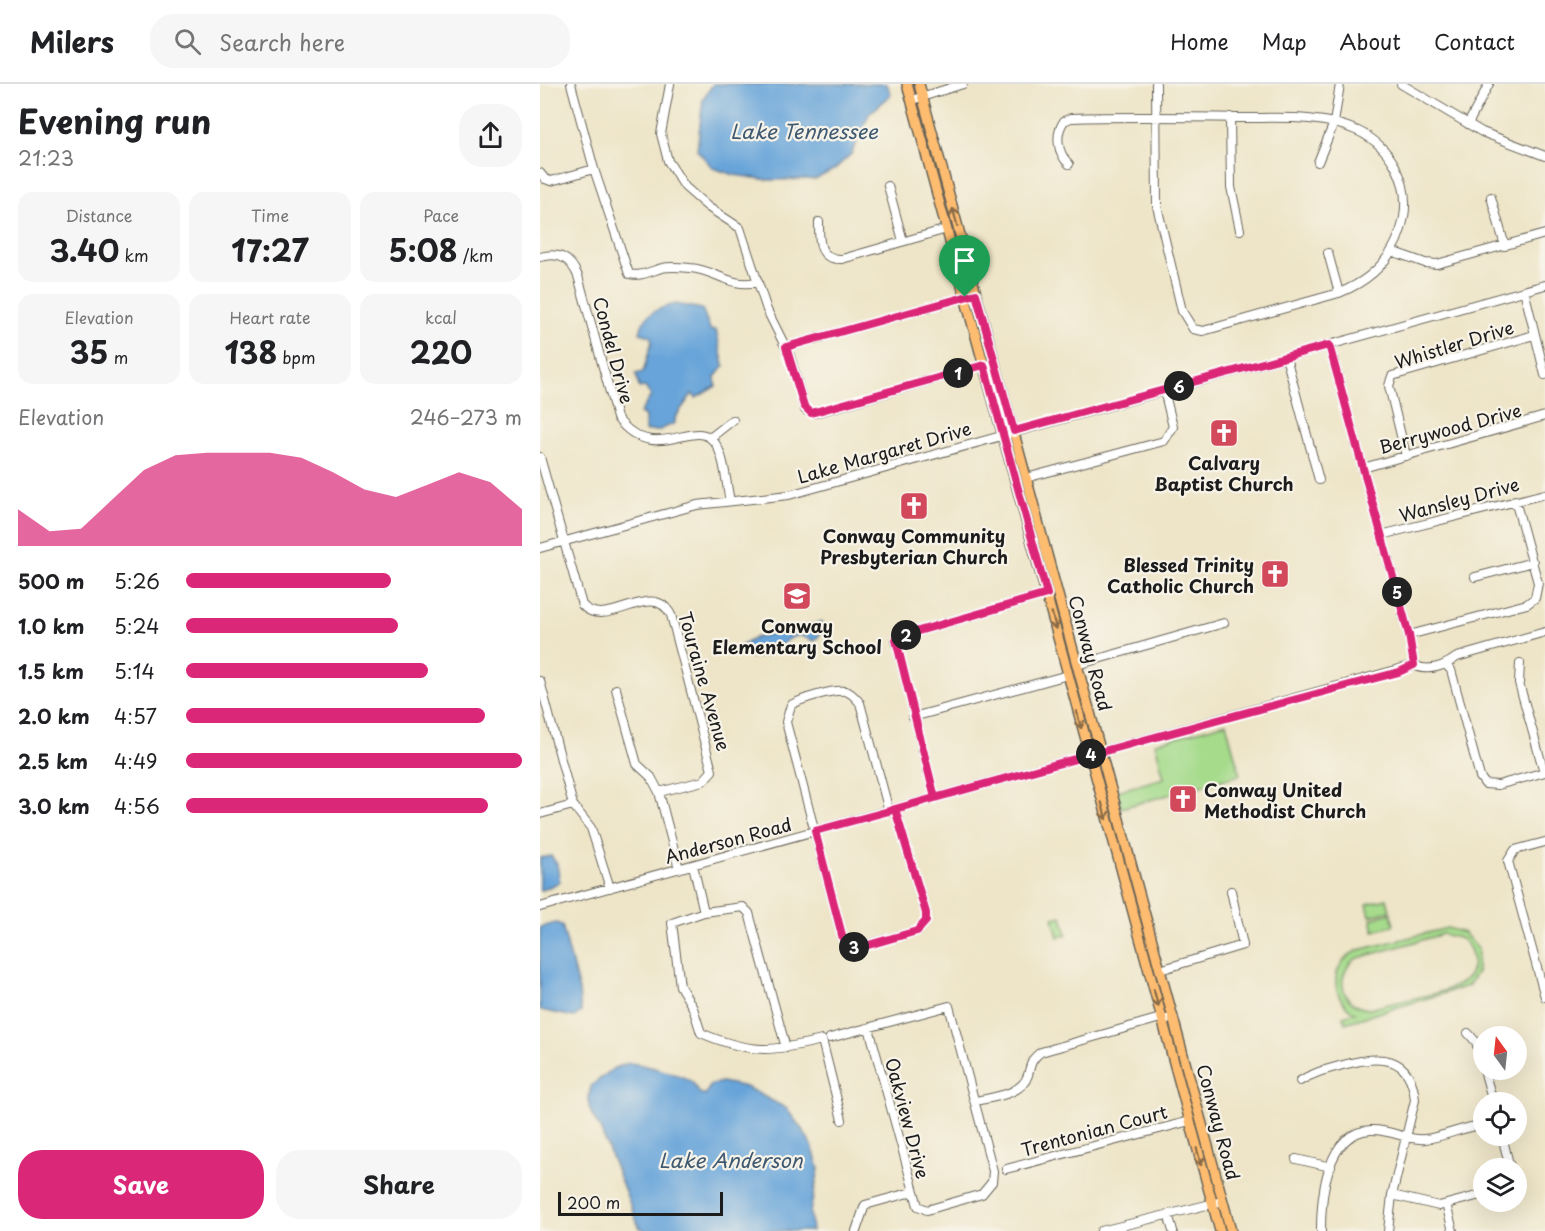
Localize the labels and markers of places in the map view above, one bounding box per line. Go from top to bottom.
pin [939,235,990,297]
pin: 1 [943,358,973,388]
pin: 6 [1164,371,1194,401]
church icon: Calvary Baptist Church [1208,417,1240,449]
place label: Calvary Baptist Church [1154,449,1294,497]
church icon: Conway Community Presbyterian Church [898,490,930,522]
place label: Conway Community Presbyterian Church [820,522,1008,570]
place label: Blessed Trinity Catholic Church [1107,551,1254,599]
church icon: Blessed Trinity Catholic Church [1259,558,1291,590]
pin: 5 [1382,577,1412,607]
school or university icon: Conway Elementary School [781,580,813,612]
place label: Conway Elementary School [712,612,882,660]
pin: 2 [891,620,921,650]
pin: 4 [1076,739,1106,769]
place label: Conway United Methodist Church [1204,776,1366,824]
church icon: Conway United Methodist Church [1167,783,1199,815]
pin: 3 [839,932,869,962]

